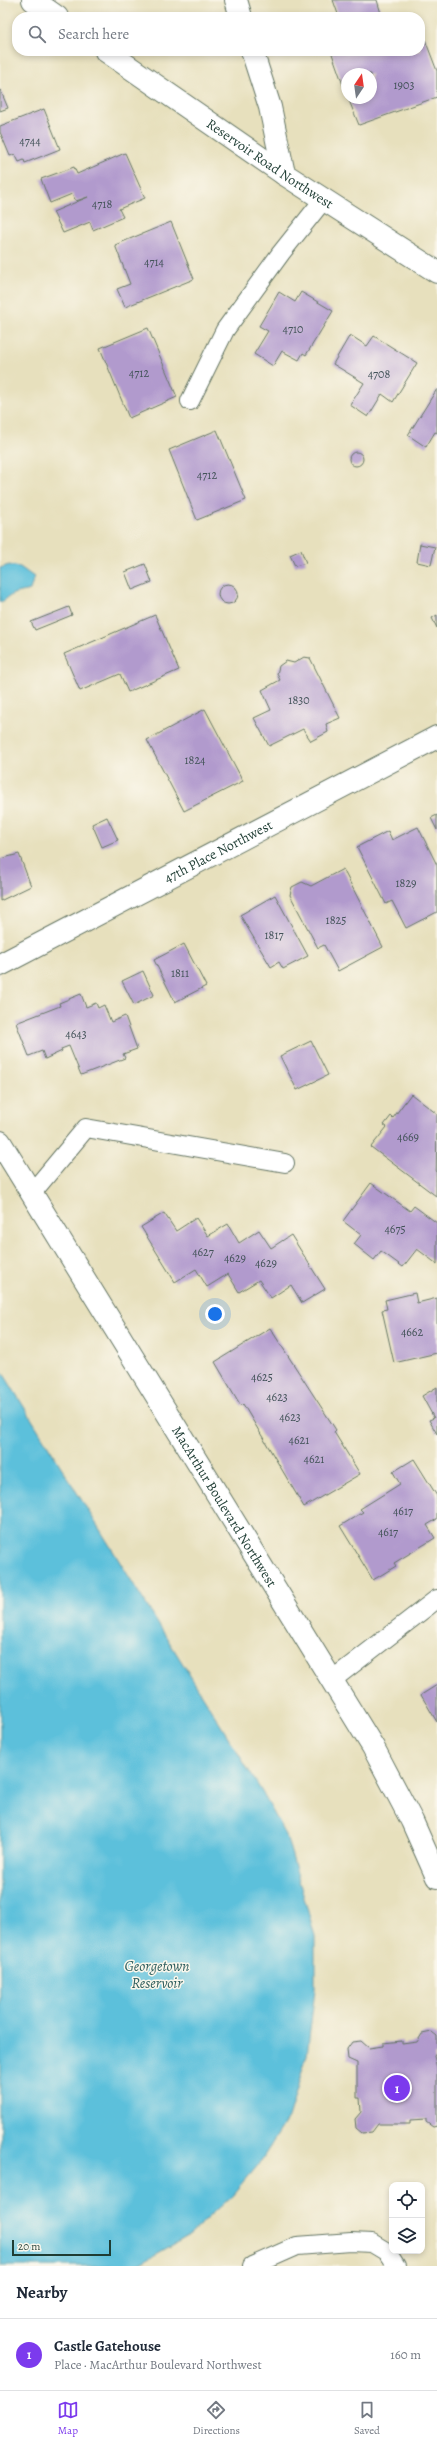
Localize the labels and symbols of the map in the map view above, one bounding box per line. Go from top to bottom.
north arrow [341,68,377,104]
house number: 1903 [394,77,414,93]
street label: Reservoir Road Northwest [203,114,337,213]
house number: 4744 [19,133,41,149]
house number: 4718 [92,196,112,212]
house number: 4714 [144,254,165,270]
house number: 4710 [283,321,303,337]
house number: 4712 [129,365,149,381]
house number: 4708 [368,366,391,382]
house number: 4712 [197,467,217,483]
house number: 1830 [288,692,310,708]
house number: 1824 [184,752,206,768]
street label: 47th Place Northwest [161,815,276,888]
house number: 1829 [395,875,417,891]
house number: 1825 [326,912,346,928]
house number: 1817 [264,927,284,943]
house number: 1811 [171,965,189,981]
house number: 4643 [65,1026,87,1042]
house number: 4669 [397,1129,419,1145]
house number: 4675 [384,1221,406,1237]
house number: 4627 [192,1244,215,1260]
house number: 4629 [224,1250,246,1266]
house number: 4629 [255,1255,277,1271]
your location [205,1304,225,1324]
house number: 4662 [401,1324,423,1340]
house number: 4625 [251,1369,273,1385]
house number: 4623 [266,1389,288,1405]
house number: 4623 [279,1409,301,1425]
street label: MacArthur Boulevard Northwest [167,1422,281,1591]
house number: 4621 [289,1432,309,1448]
house number: 4621 [304,1451,324,1467]
house number: 4617 [393,1503,414,1519]
house number: 4617 [378,1524,399,1540]
water label: Georgetown Reservoir [124,1956,190,1993]
pin: 1 [384,2073,410,2103]
scale bar [12,2238,111,2257]

